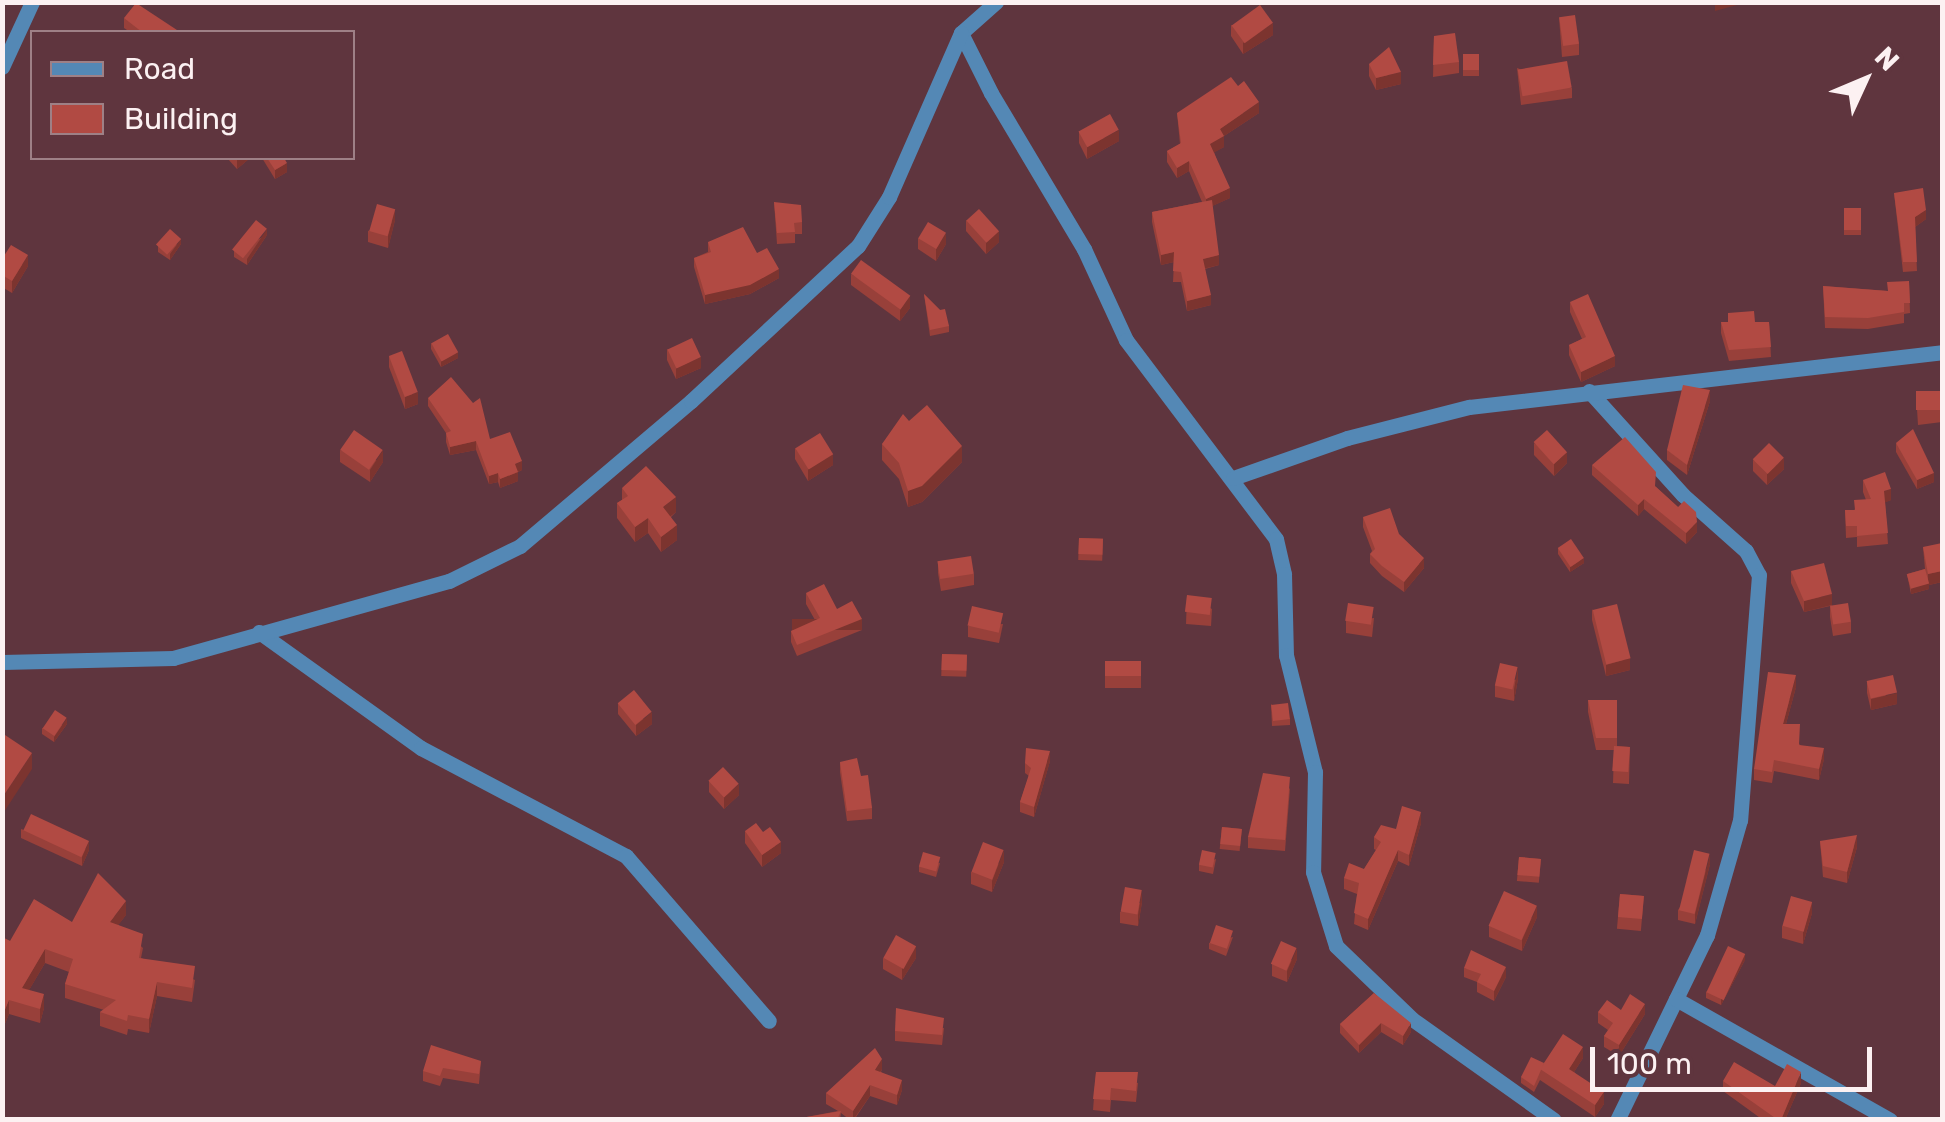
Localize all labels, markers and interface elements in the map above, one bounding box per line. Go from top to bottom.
legend [30,30,355,160]
north arrow [1815,30,1915,130]
text: N [1868,40,1906,78]
text: Road [124,51,195,87]
text: Building [124,101,238,137]
scale bar [1595,1027,1878,1089]
text: 100 m [1607,1046,1692,1082]

